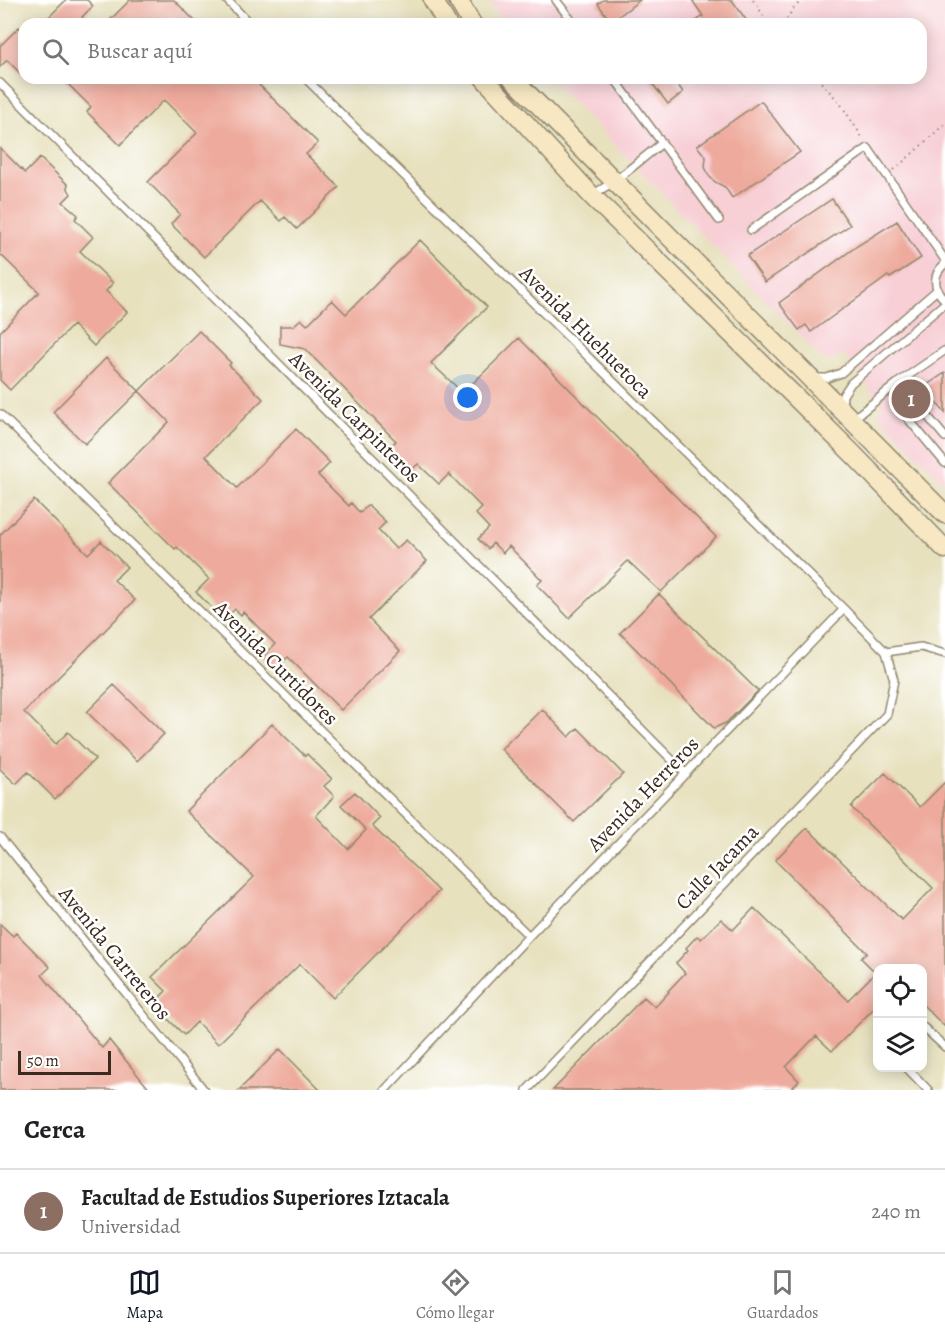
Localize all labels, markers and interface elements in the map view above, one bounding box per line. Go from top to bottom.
search box [18,18,927,84]
icon: search [39,35,72,68]
text: Buscar aquí [87,36,193,66]
street label: Avenida Huehuetoca [513,259,659,405]
street label: Avenida Carpinteros [282,344,427,489]
pin: 1 [892,376,930,422]
your location [453,383,482,412]
street label: Avenida Curtidores [207,594,344,731]
street label: Avenida Herreros [580,730,705,858]
street label: Calle Jacama [669,818,765,916]
street label: Avenida Carreteros [52,880,178,1026]
map controls [873,964,927,1072]
button: locate [873,964,927,1018]
button: layers [873,1018,927,1072]
scale bar [18,1048,111,1076]
text: 50 m [27,1050,59,1072]
text: Cerca [24,1112,86,1147]
text: Facultad de Estudios Superiores Iztacala [81,1183,450,1213]
text: 1 [40,1198,47,1225]
text: 240 m [871,1198,921,1225]
text: Universidad [81,1213,181,1240]
tab: Mapa [126,1266,163,1324]
tab: Cómo llegar [416,1266,494,1324]
tab: Guardados [747,1266,819,1324]

